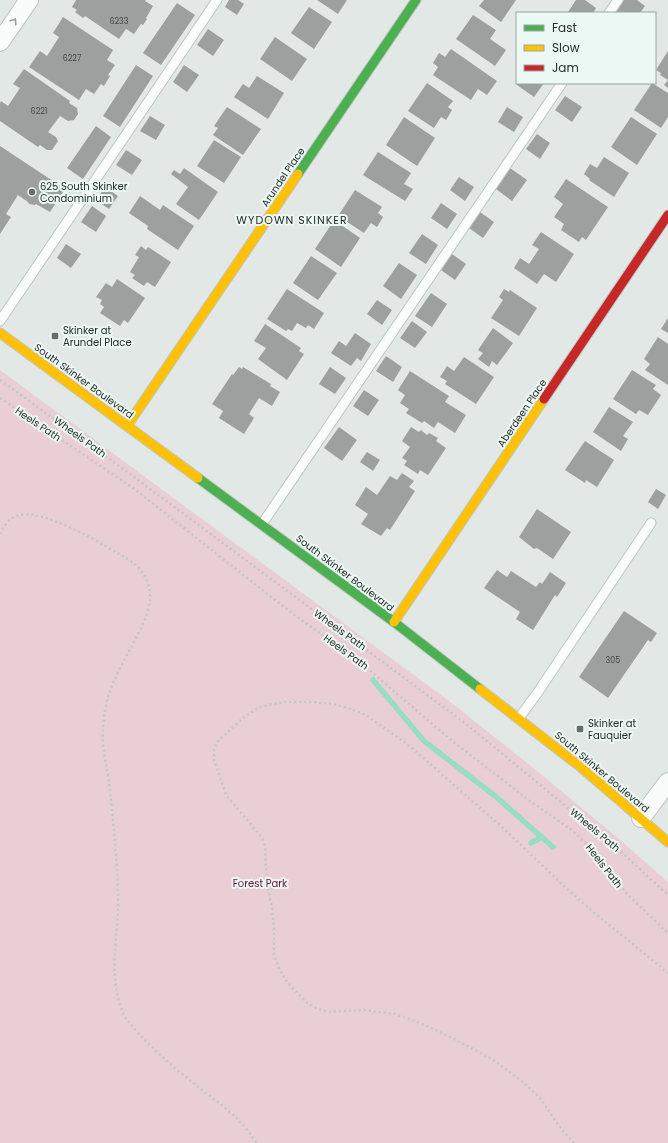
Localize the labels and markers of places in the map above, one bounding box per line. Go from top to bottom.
place label: 625 South Skinker Condominium [40,179,128,206]
marker: 625 South Skinker Condominium [27,187,37,197]
place label: Skinker at Arundel Place [63,323,132,350]
marker: Skinker at Arundel Place [50,331,60,341]
place label: Skinker at Fauquier [588,716,636,743]
marker: Skinker at Fauquier [575,724,585,734]

